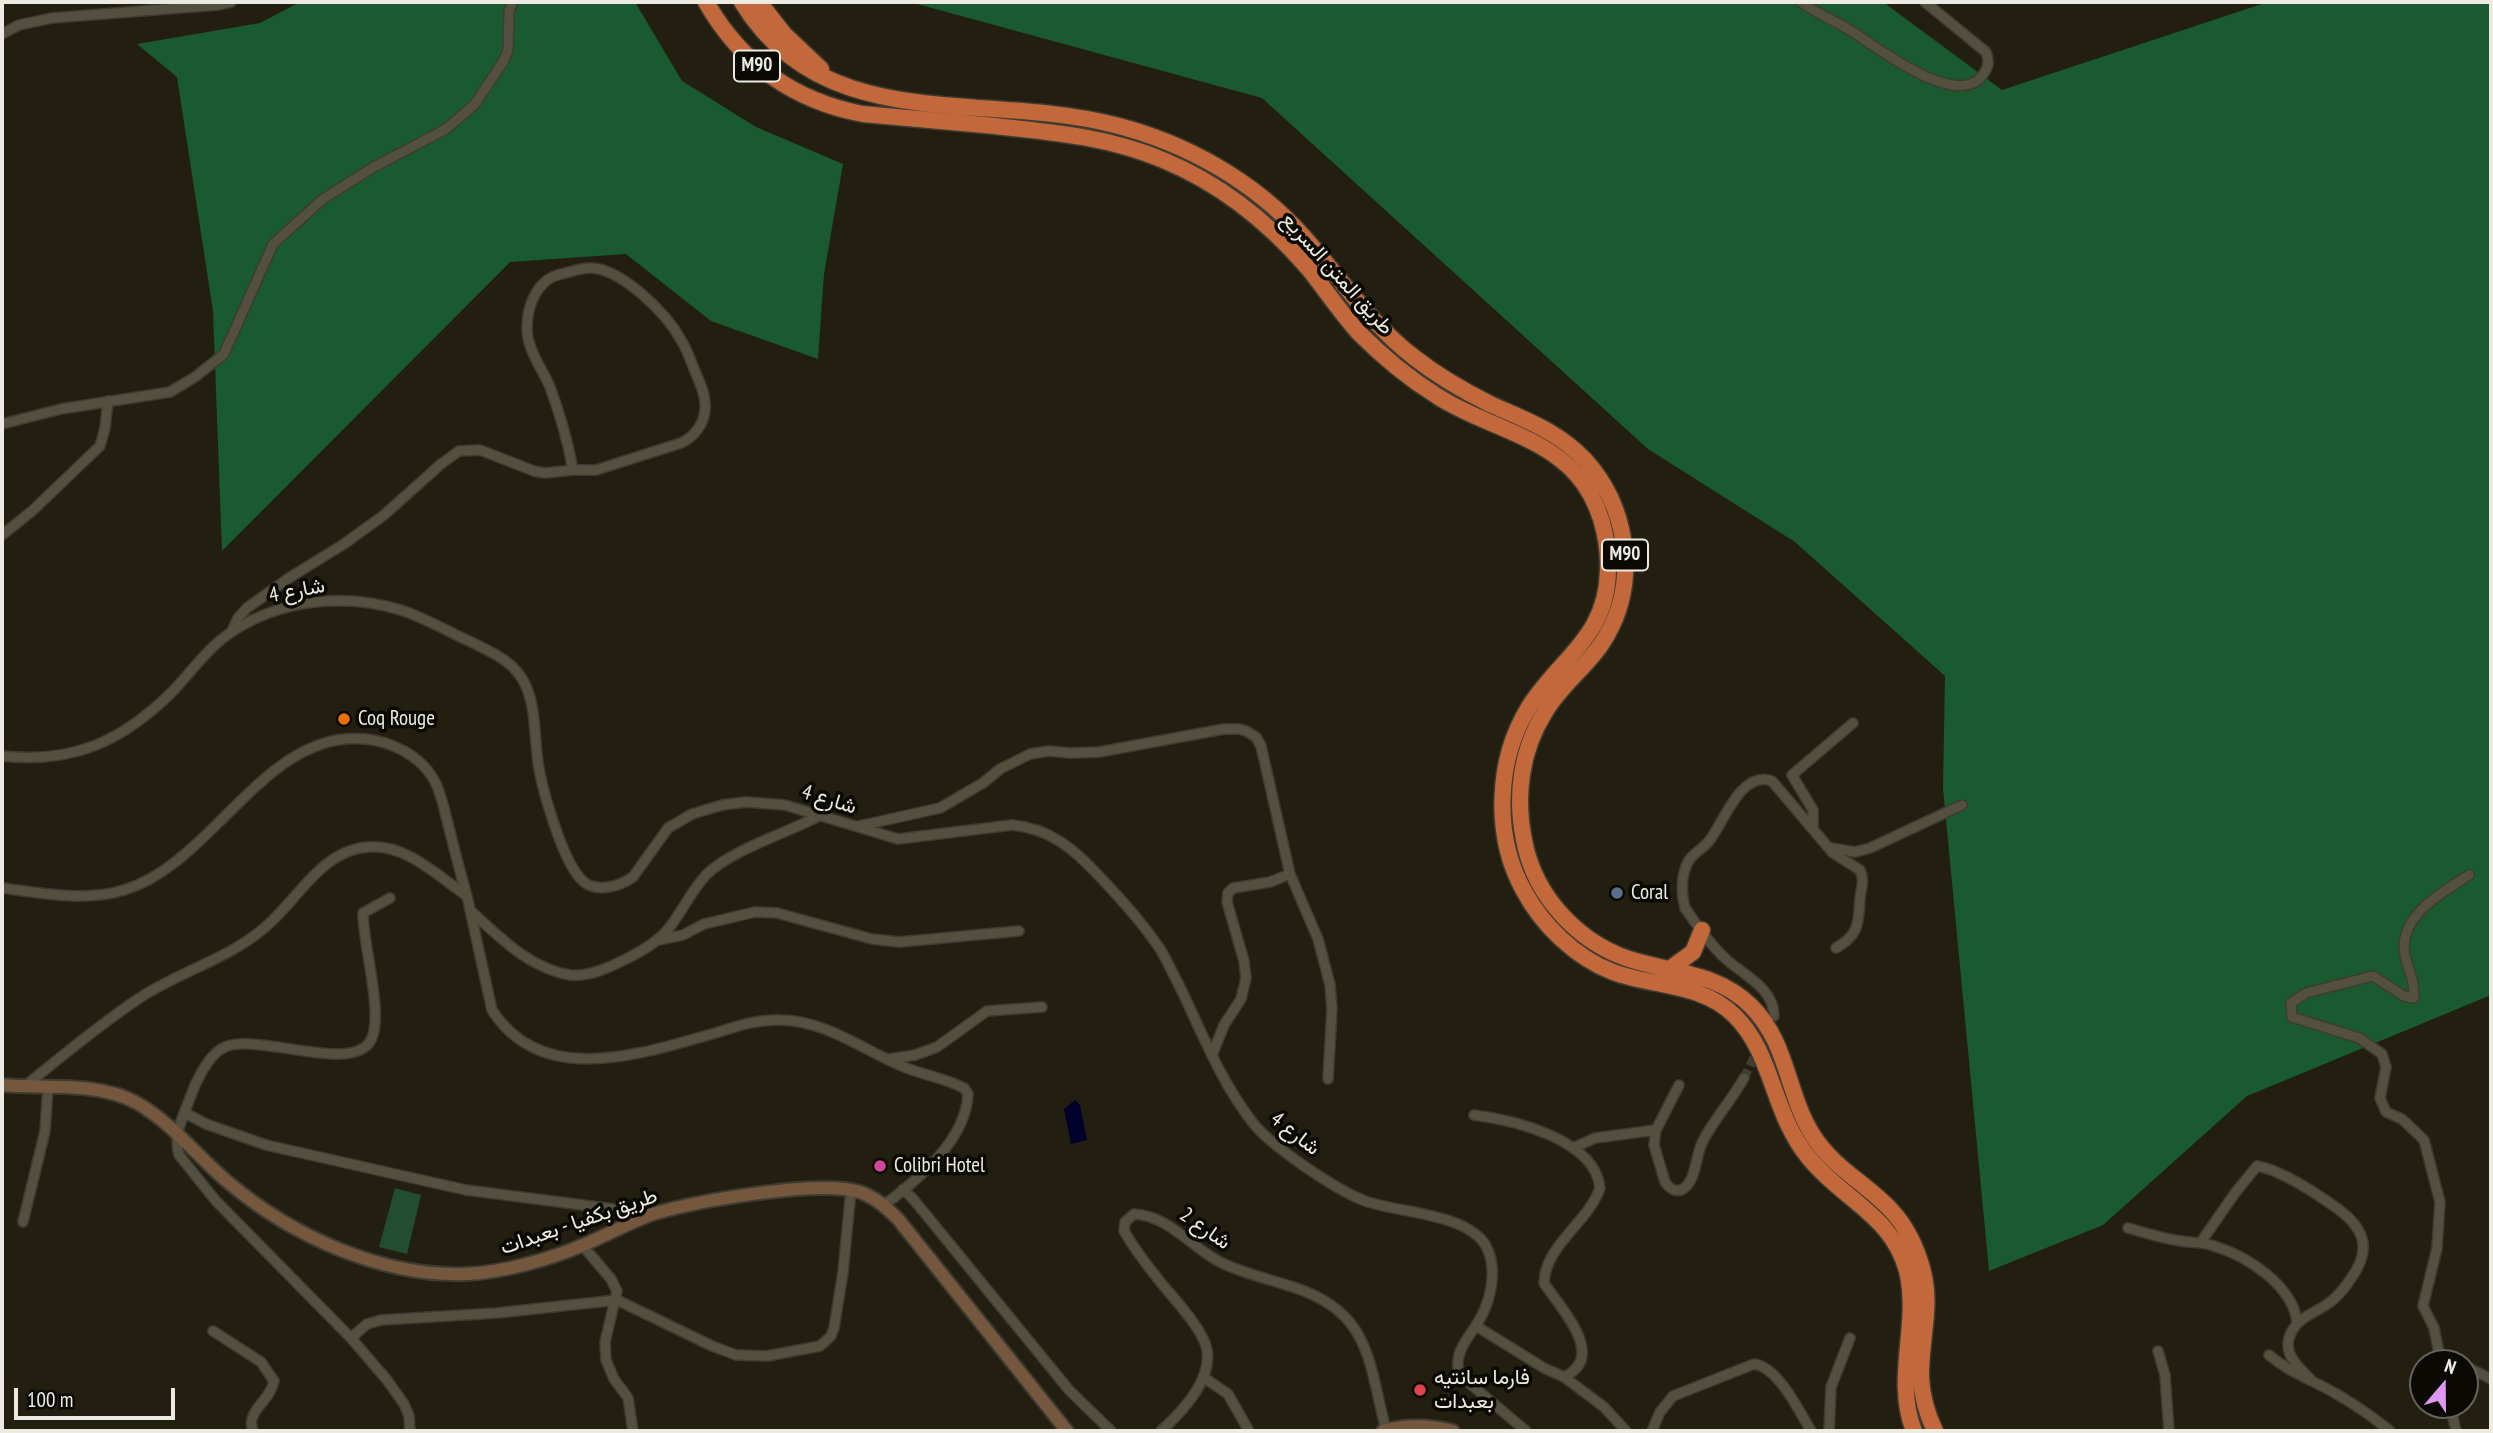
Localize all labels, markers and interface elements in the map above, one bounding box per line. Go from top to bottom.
road number: M90 [734,50,780,82]
street label: طريق المتن السريع [1275,208,1399,340]
road number: M90 [1602,540,1648,570]
street label: شارع 4 [267,573,327,609]
place label: Coq Rouge [358,706,435,732]
marker: Coq Rouge [336,711,352,727]
street label: شارع 4 [798,780,860,820]
place label: Coral [1631,880,1668,906]
marker: Coral [1609,885,1625,901]
street label: شارع 4 [1265,1107,1325,1161]
place label: Colibri Hotel [894,1153,985,1179]
marker: Colibri Hotel [872,1158,888,1174]
street label: طريق بكفيا - بعبدات [497,1183,661,1261]
street label: شارع 2 [1175,1203,1235,1255]
north arrow [2409,1349,2479,1419]
text: N [2442,1353,2459,1379]
place label: فارما سانتيه بعبدات [1434,1365,1530,1415]
scale bar [18,1374,178,1418]
marker: فارما سانتيه بعبدات [1412,1382,1428,1398]
text: 100 m [27,1386,73,1413]

